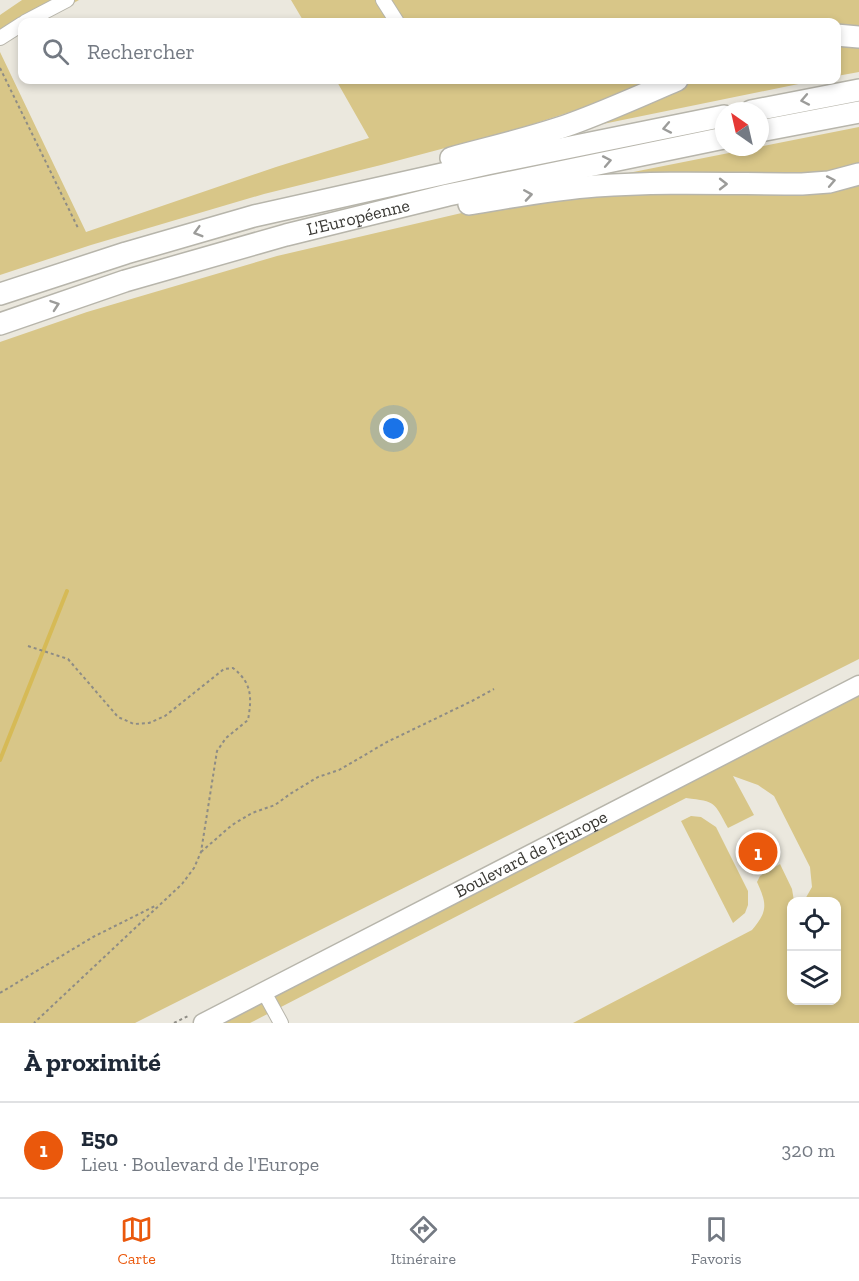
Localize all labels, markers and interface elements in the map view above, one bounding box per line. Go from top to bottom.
search box [18,18,841,84]
icon: search [39,35,72,68]
text: Rechercher [87,38,195,65]
one-way arrow [800,93,810,106]
north arrow [715,102,769,156]
one-way arrow [662,120,672,133]
one-way arrow [602,156,612,169]
one-way arrow [826,175,836,188]
one-way arrow [718,178,727,190]
one-way arrow [524,189,533,201]
street label: L'Européenne [304,194,412,240]
one-way arrow [193,225,204,237]
one-way arrow [49,299,60,312]
your location [379,414,408,443]
street label: Boulevard de l'Europe [451,806,611,902]
pin: 1 [738,830,777,874]
map controls [787,897,841,1005]
button: locate [787,897,841,951]
button: layers [787,951,841,1005]
text: À proximité [24,1046,161,1078]
text: E50 [81,1125,118,1152]
text: 1 [39,1138,48,1162]
text: 320 m [782,1138,835,1162]
text: Lieu · Boulevard de l'Europe [81,1152,319,1176]
tab: Carte [118,1213,156,1268]
tab: Itinéraire [391,1213,456,1268]
tab: Favoris [691,1213,741,1268]

